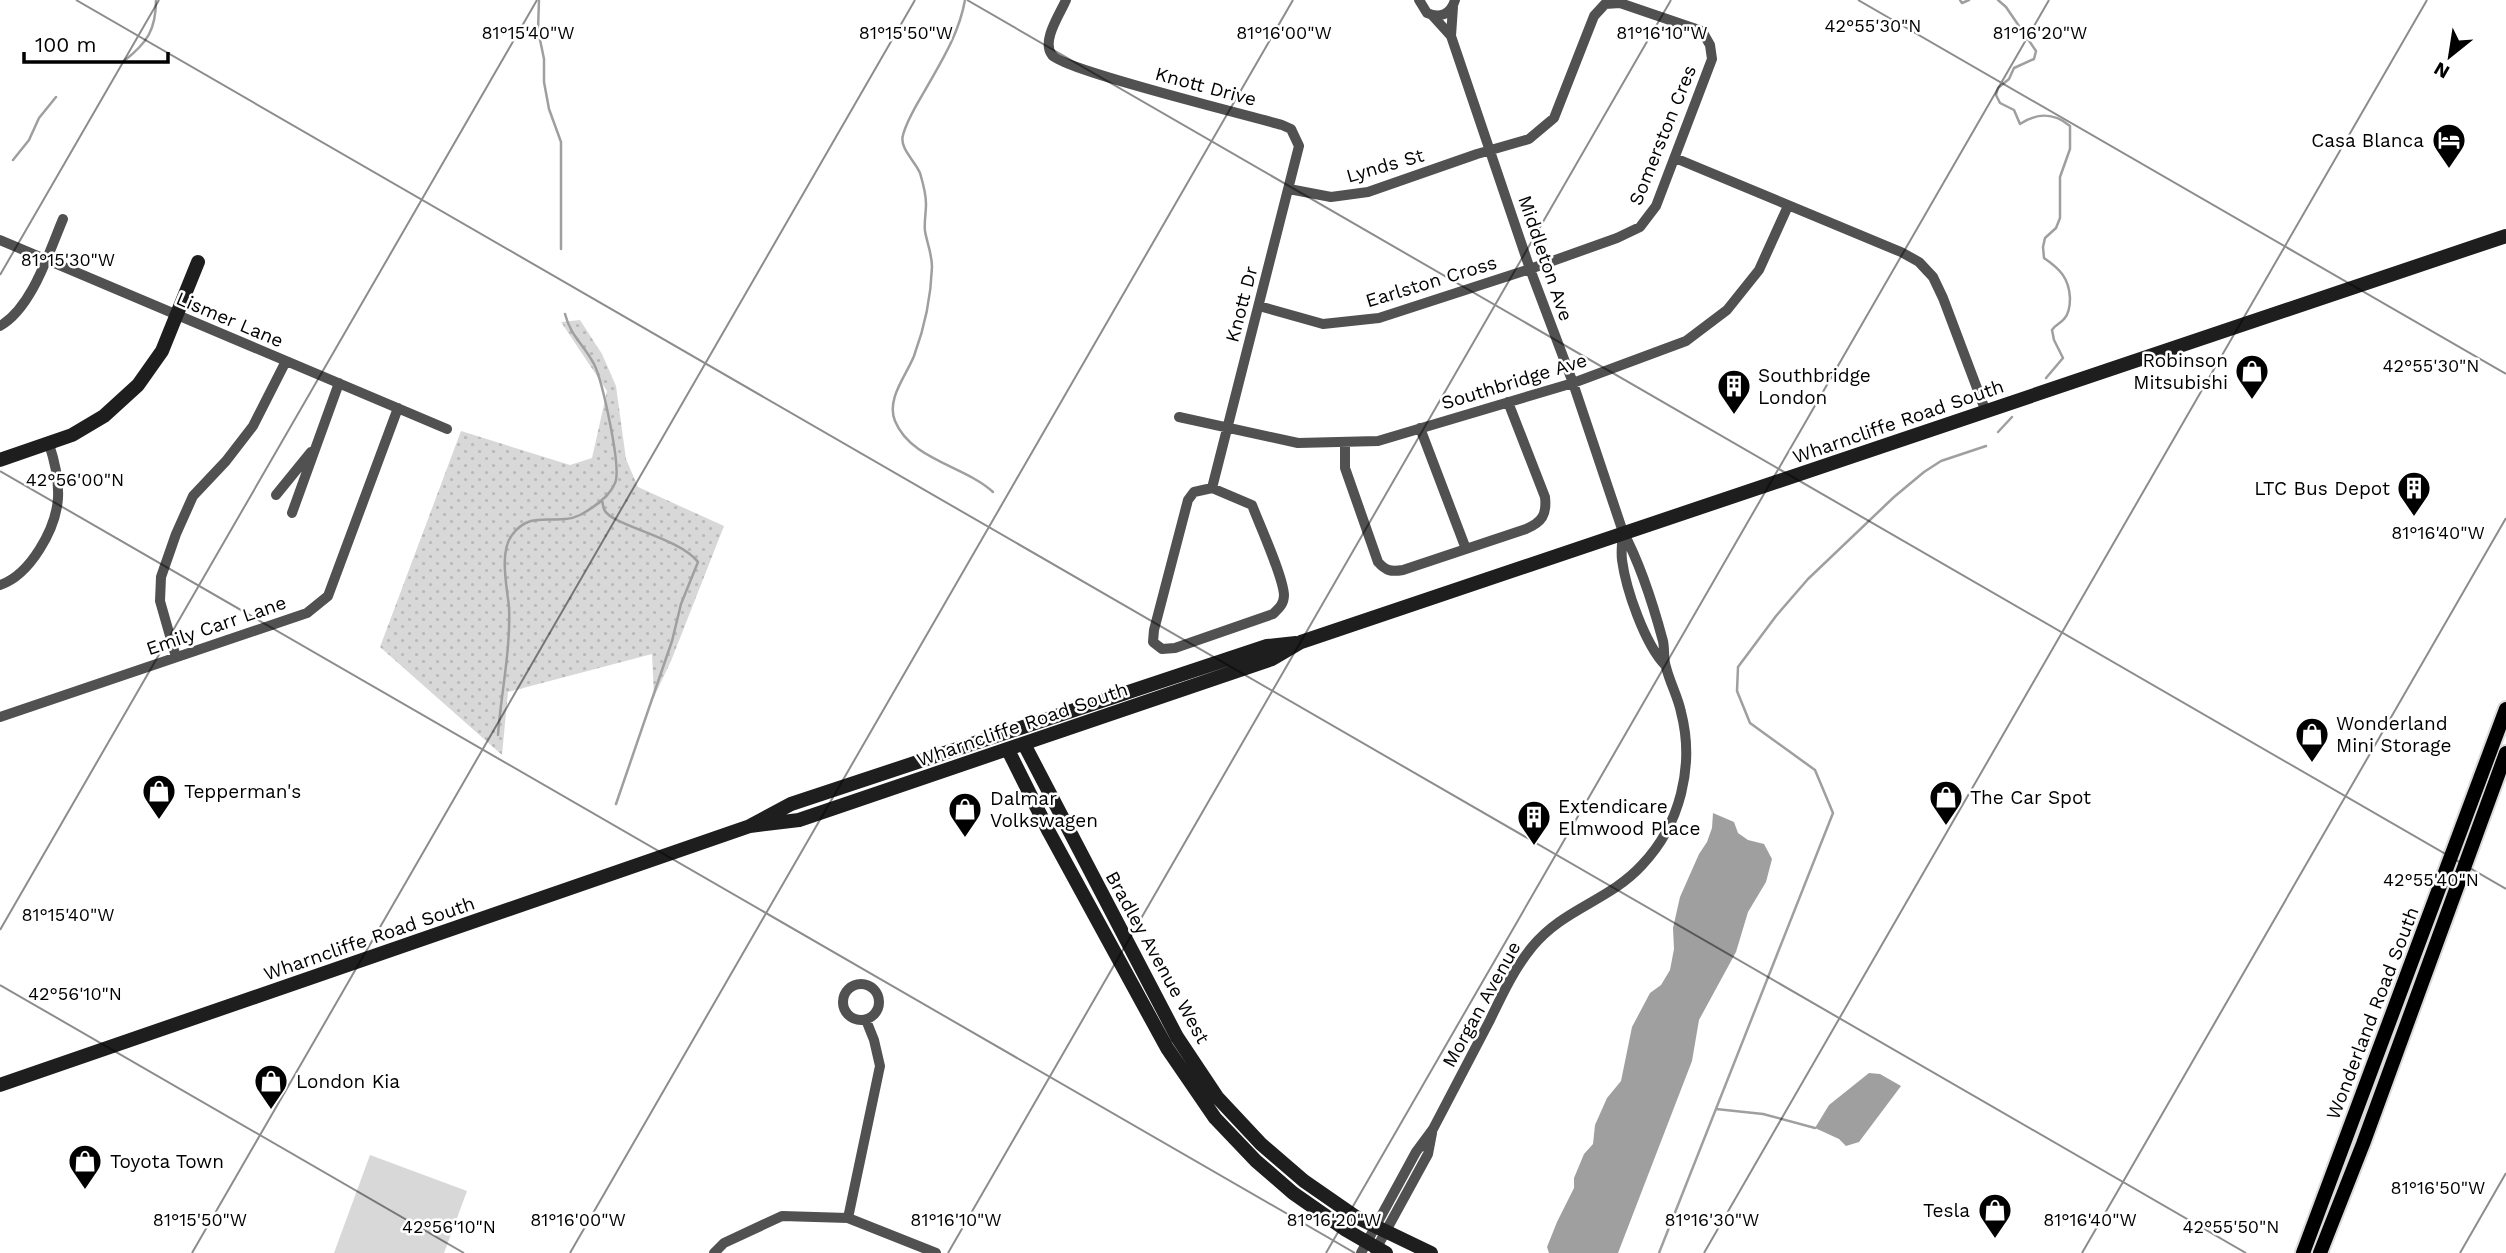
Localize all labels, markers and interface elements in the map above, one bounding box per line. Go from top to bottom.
text: 42°55'30"N [1824,15,1922,36]
scale bar [24,21,168,65]
north arrow [2415,21,2485,91]
text: 81°15'40"W [481,22,575,43]
text: 81°15'50"W [859,22,953,43]
text: 81°16'00"W [1236,22,1332,43]
text: 81°16'10"W [1616,22,1708,43]
text: 81°16'20"W [1993,22,2087,43]
text: 100 m [35,32,97,57]
text: N [2430,57,2454,84]
street label: Knott Drive [1153,62,1259,111]
street label: Somerston Cres [1624,62,1701,209]
hotel icon: Casa Blanca [2430,121,2468,170]
place label: Casa Blanca [2311,129,2424,152]
street label: Lynds St [1344,143,1427,188]
street label: Middleton Ave [1513,192,1578,324]
text: 81°15'30"W [21,249,115,270]
street label: Earlston Cross [1363,251,1500,312]
street label: Knott Dr [1220,263,1263,345]
street label: Lismer Lane [173,287,287,352]
street label: Southbridge Ave [1438,348,1590,415]
place label: Robinson Mitsubishi [2133,349,2228,394]
shop icon: Robinson Mitsubishi [2233,352,2271,401]
text: 42°55'30"N [2382,355,2480,376]
place label: Southbridge London [1758,364,1871,409]
building icon: Southbridge London [1715,367,1753,416]
street label: Wharncliffe Road South [1790,374,2007,468]
text: 42°56'00"N [26,469,124,490]
building icon: LTC Bus Depot [2395,469,2433,518]
place label: LTC Bus Depot [2254,477,2390,500]
text: 81°16'40"W [2391,522,2485,543]
street label: Emily Carr Lane [143,591,289,660]
street label: Wharncliffe Road South [914,677,1131,771]
place label: Wonderland Mini Storage [2336,712,2451,757]
shop icon: Wonderland Mini Storage [2293,715,2331,764]
shop icon: Tepperman's [140,772,178,821]
shop icon: The Car Spot [1927,778,1965,827]
place label: Tepperman's [184,780,301,803]
place label: The Car Spot [1970,786,2091,809]
place label: Dalmar Volkswagen [990,787,1098,832]
shop icon: Dalmar Volkswagen [946,790,984,839]
place label: Extendicare Elmwood Place [1558,795,1700,840]
building icon: Extendicare Elmwood Place [1515,798,1553,847]
street label: Bradley Avenue West [1101,867,1215,1048]
text: 42°55'40"N [2383,869,2479,890]
street label: Wharncliffe Road South [261,891,478,985]
text: 81°15'40"W [21,904,115,925]
street label: Wonderland Road South [2321,904,2424,1123]
street label: Morgan Avenue [1437,937,1526,1071]
text: 42°56'10"N [28,983,122,1004]
shop icon: London Kia [252,1062,290,1111]
place label: London Kia [296,1070,400,1093]
shop icon: Toyota Town [66,1142,104,1191]
place label: Toyota Town [110,1150,224,1173]
text: 81°16'50"W [2391,1177,2485,1198]
shop icon: Tesla [1976,1191,2014,1240]
place label: Tesla [1923,1199,1970,1222]
text: 81°15'50"W [153,1209,247,1230]
text: 81°16'00"W [530,1209,626,1230]
text: 81°16'10"W [910,1209,1002,1230]
text: 81°16'20"W [1287,1209,1381,1230]
text: 81°16'30"W [1665,1209,1759,1230]
text: 81°16'40"W [2043,1209,2137,1230]
text: 42°56'10"N [402,1216,496,1237]
text: 42°55'50"N [2182,1216,2280,1237]

